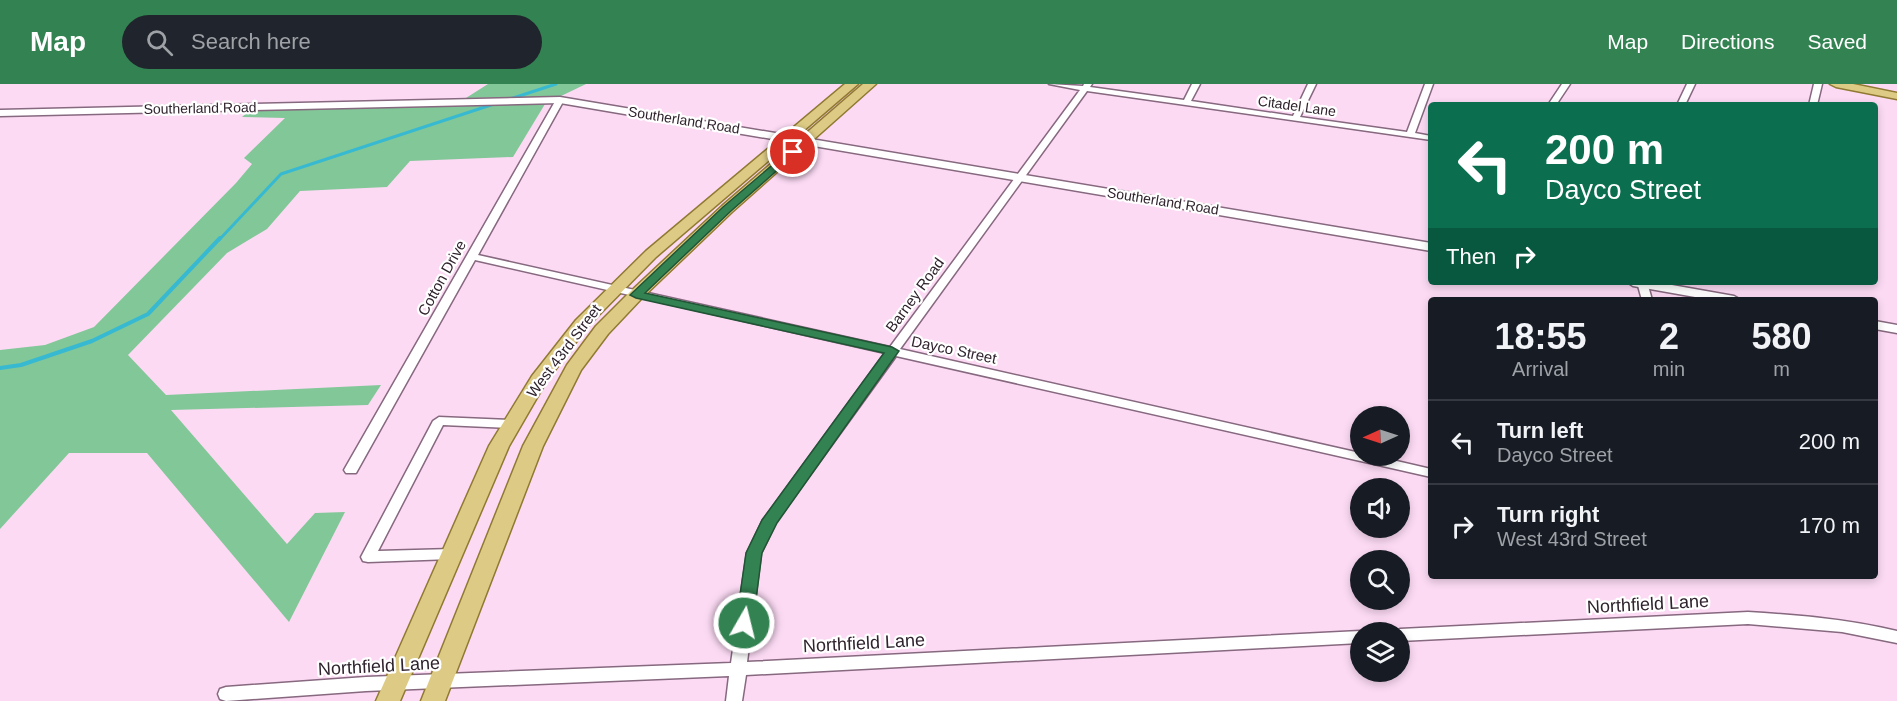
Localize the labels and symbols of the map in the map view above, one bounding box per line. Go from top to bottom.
street label: Citadel Lane [1257,93,1337,119]
street label: Southerland Road [143,99,257,117]
street label: Southerland Road [627,103,741,137]
pin [767,126,818,177]
street label: Southerland Road [1106,184,1220,218]
street label: Cotton Drive [414,237,469,318]
street label: Barney Road [882,254,947,335]
street label: West 43rd Street [523,300,605,401]
street label: Dayco Street [910,332,999,367]
north arrow [1350,406,1410,466]
position arrow [712,591,776,655]
street label: Northfield Lane [1587,591,1709,617]
street label: Northfield Lane [803,630,925,656]
street label: Northfield Lane [318,653,440,679]

